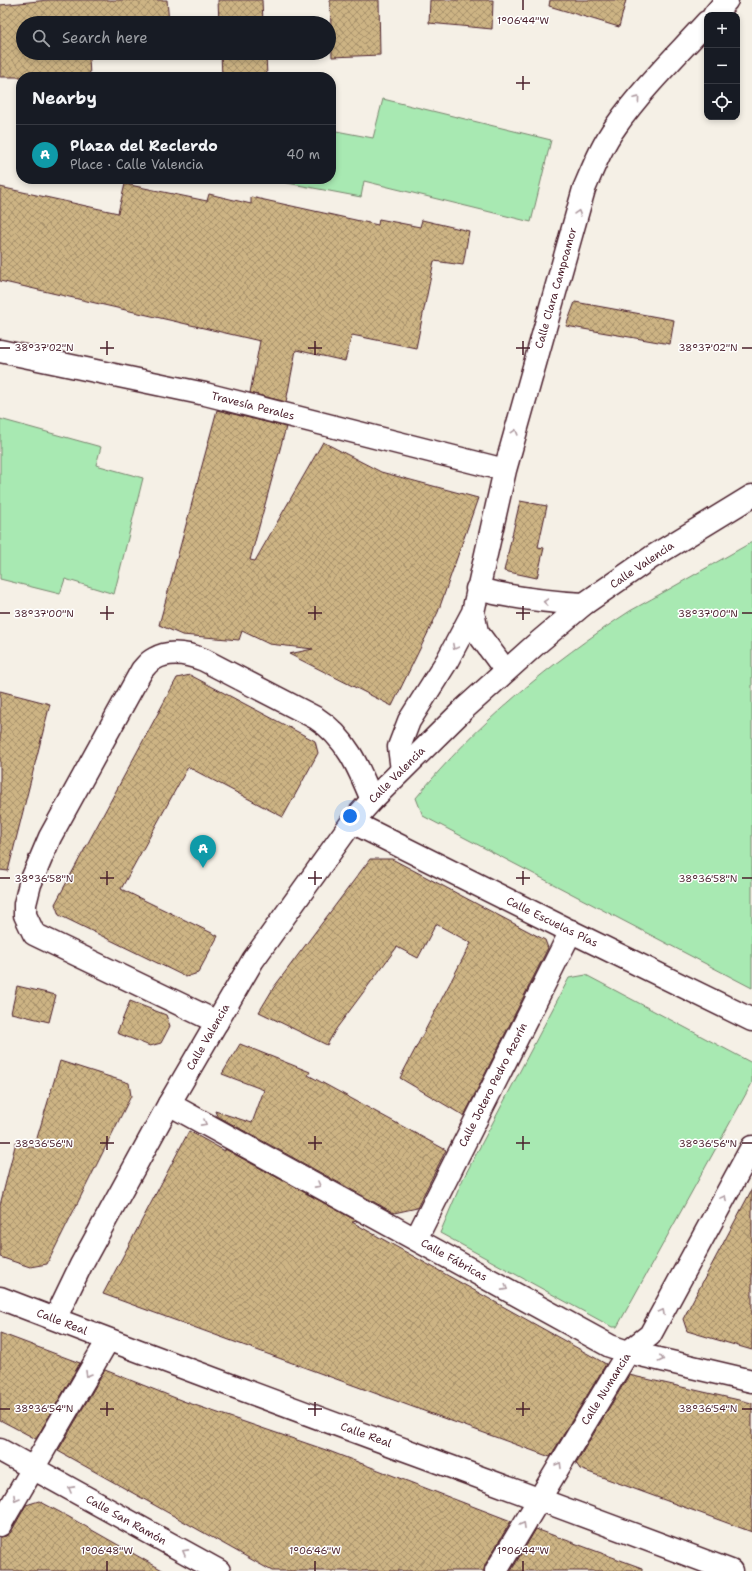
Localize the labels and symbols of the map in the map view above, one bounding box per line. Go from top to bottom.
text: 1°06'44"W [497,14,549,27]
one-way arrow [633,96,640,103]
one-way arrow [573,210,582,217]
street label: Calle Clara Campoamor [532,226,580,350]
text: 38°37'02"N [14,341,74,354]
text: 38°37'02"N [678,341,738,354]
street label: Travesía Perales [210,388,296,424]
one-way arrow [510,429,519,436]
street label: Calle Valencia [607,538,677,592]
one-way arrow [542,597,549,606]
text: 38°37'00"N [14,607,74,620]
text: 38°37'00"N [678,607,738,620]
one-way arrow [452,643,459,650]
street label: Calle Valencia [365,743,429,807]
your location [340,806,360,826]
pin: A [190,835,216,868]
text: 38°36'58"N [15,872,73,885]
text: 38°36'58"N [679,872,737,885]
street label: Calle Escuelas Pías [504,893,600,951]
street label: Calle Valencia [183,1001,233,1073]
street label: Calle Jotero Pedro Azorín [455,1020,531,1150]
one-way arrow [199,1118,207,1125]
text: 38°36'56"N [15,1137,73,1150]
text: 38°36'56"N [679,1137,737,1150]
one-way arrow [314,1180,321,1187]
one-way arrow [720,1195,727,1202]
street label: Calle Fábricas [418,1235,490,1285]
one-way arrow [501,1283,508,1290]
street label: Calle Real [34,1305,90,1339]
one-way arrow [658,1309,665,1317]
street label: Calle Numancia [578,1350,634,1428]
one-way arrow [657,1354,664,1362]
one-way arrow [86,1370,93,1377]
text: 38°36'54"N [15,1402,73,1415]
text: 38°36'54"N [679,1402,737,1415]
street label: Calle Real [338,1419,394,1451]
one-way arrow [555,1462,562,1469]
one-way arrow [68,1487,75,1494]
street label: Calle San Ramón [83,1492,169,1549]
one-way arrow [13,1494,20,1501]
one-way arrow [518,1522,525,1529]
text: 1°06'48"W [81,1544,133,1557]
text: 1°06'46"W [289,1544,341,1557]
text: 1°06'44"W [497,1544,549,1557]
one-way arrow [182,1550,189,1557]

